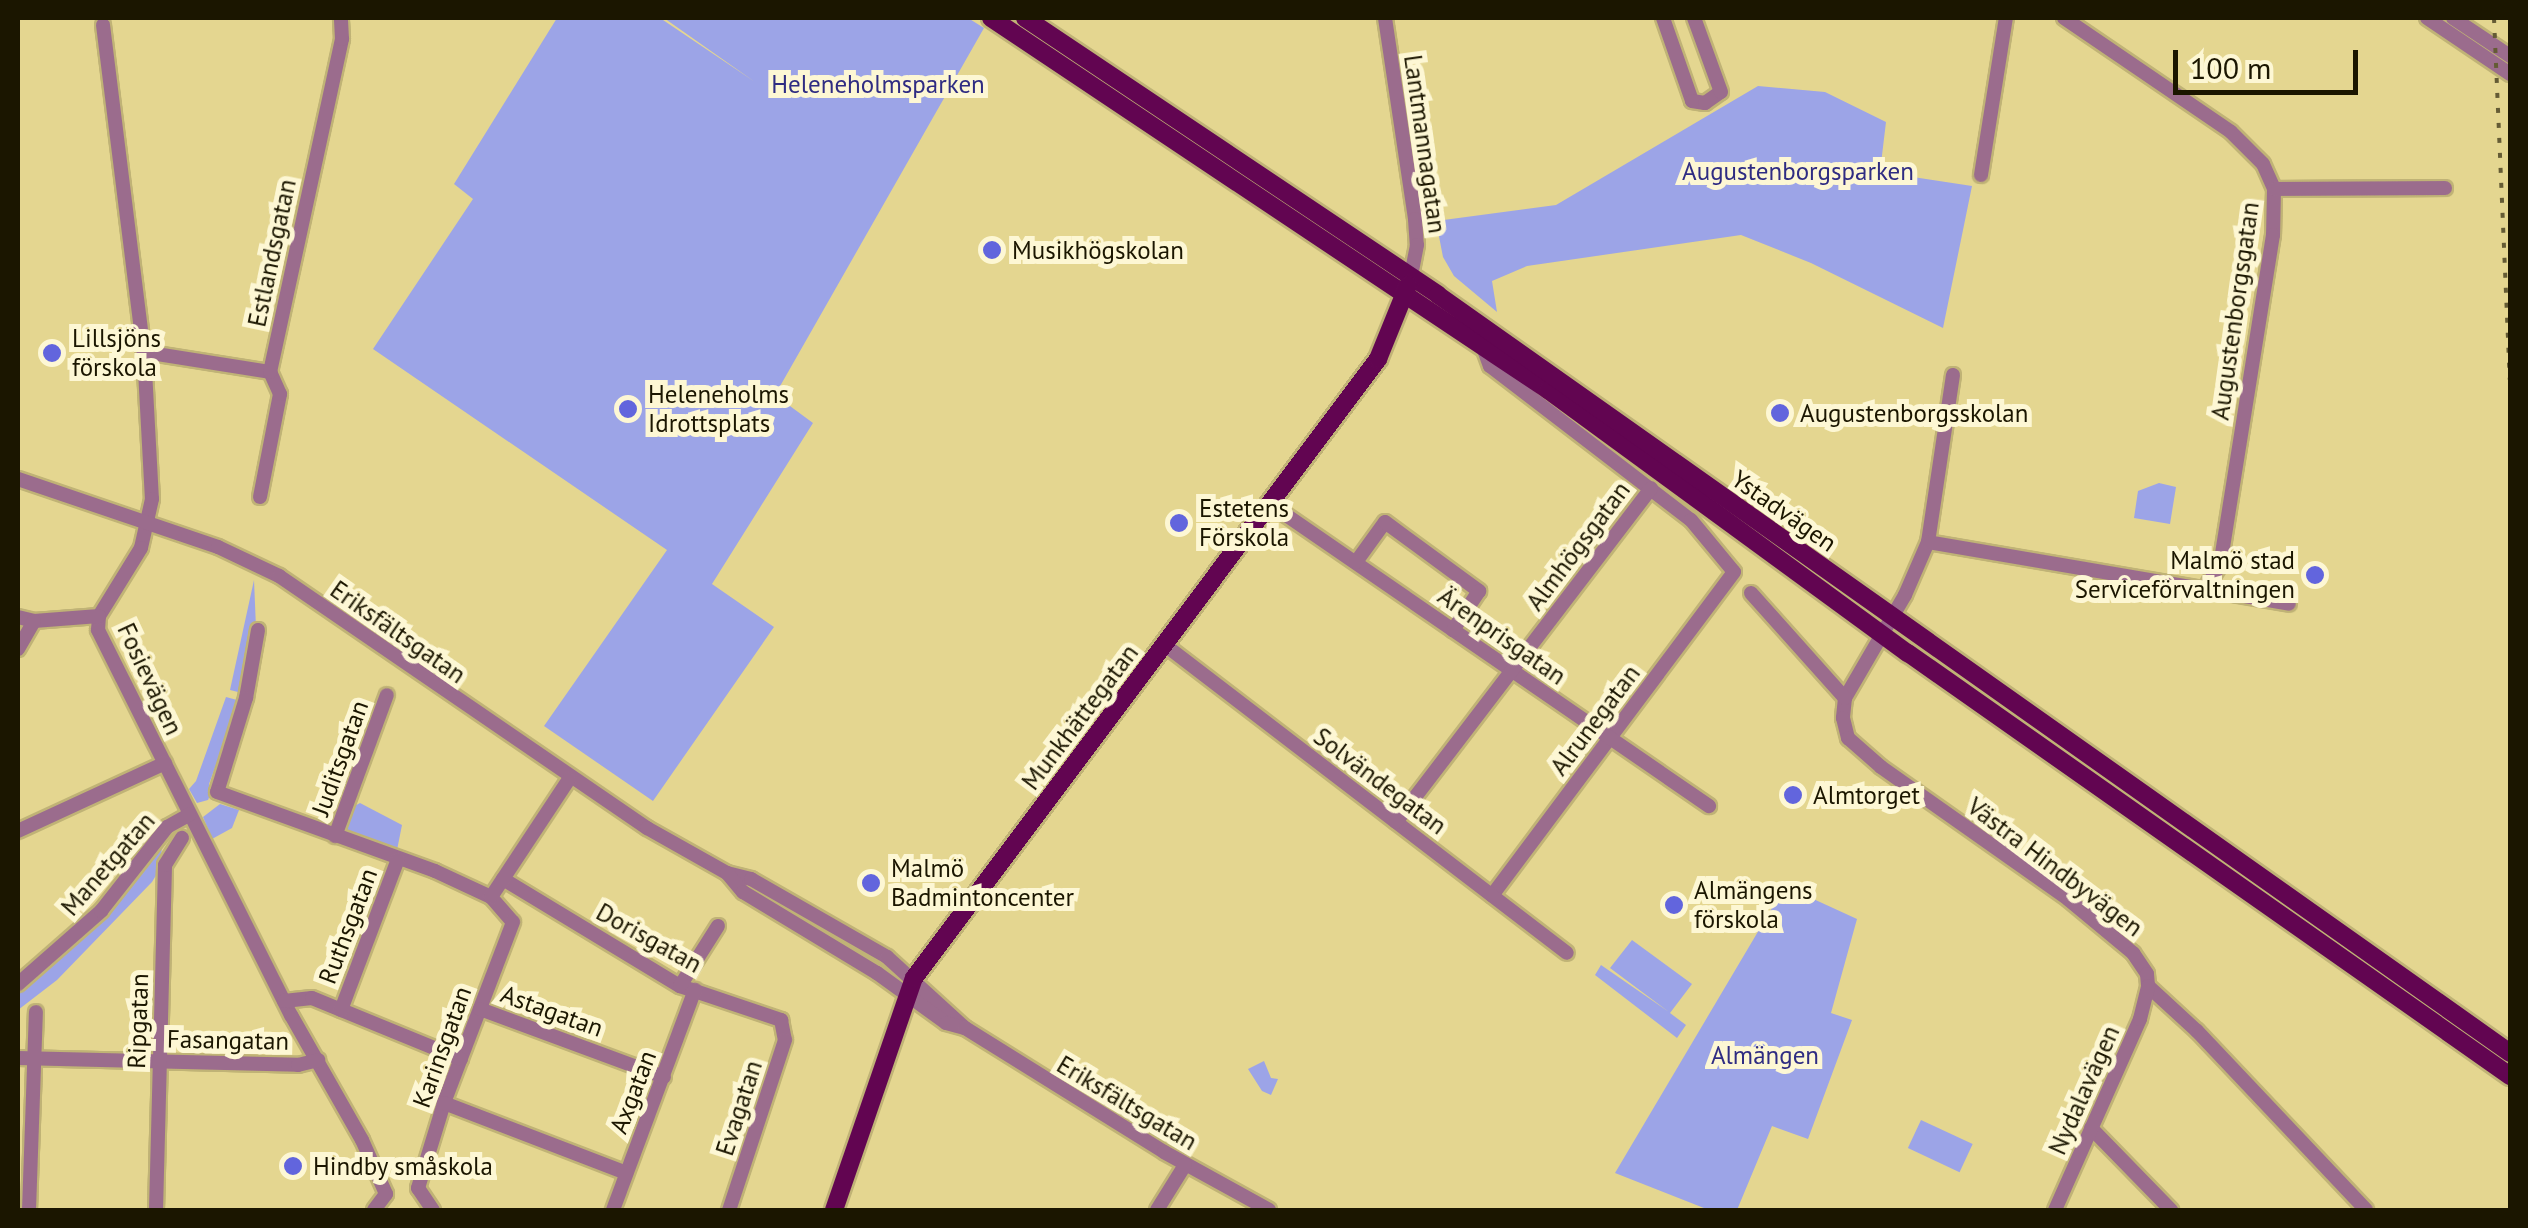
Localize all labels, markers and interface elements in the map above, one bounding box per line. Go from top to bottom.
scale bar [2178,30,2363,92]
text: 100 m [2190,48,2271,87]
street label: Lantmannagatan [1398,53,1452,235]
park label: Heleneholmsparken [771,69,985,99]
park label: Augustenborgsparken [1682,156,1914,186]
street label: Estlandsgatan [242,176,302,330]
street label: Augustenborgsgatan [2205,200,2265,422]
place label: Musikhögskolan [1012,235,1184,265]
marker: Musikhögskolan [981,239,1003,261]
place label: Lillsjöns förskola [72,324,161,383]
marker: Lillsjöns förskola [41,342,63,364]
place label: Heleneholms Idrottsplats [648,380,789,439]
marker: Heleneholms Idrottsplats [617,398,639,420]
place label: Augustenborgsskolan [1800,398,2028,428]
marker: Augustenborgsskolan [1769,402,1791,424]
street label: Ystadvägen [1726,464,1842,558]
street label: Almhögsgatan [1520,476,1636,616]
place label: Estetens Förskola [1199,494,1289,553]
marker: Estetens Förskola [1168,512,1190,534]
place label: Malmö stad Serviceförvaltningen [2075,546,2295,605]
marker: Malmö stad Serviceförvaltningen [2304,564,2326,586]
street label: Eriksfältsgatan [325,574,471,690]
street label: Ärenprisgatan [1432,581,1572,691]
street label: Fosievägen [111,618,189,740]
street label: Munkhättegatan [1016,638,1144,796]
street label: Alrunegatan [1544,659,1646,781]
street label: Juditsgatan [305,696,375,820]
street label: Solvändegatan [1308,721,1452,841]
place label: Almtorget [1813,780,1920,810]
marker: Almtorget [1782,784,1804,806]
street label: Västra Hindbyvägen [1961,791,2149,943]
street label: Manetgatan [55,806,161,922]
place label: Malmö Badmintoncenter [891,854,1074,913]
street label: Ruthsgatan [312,864,384,988]
marker: Malmö Badmintoncenter [860,872,882,894]
place label: Almängens förskola [1694,876,1813,935]
marker: Almängens förskola [1663,894,1685,916]
street label: Dorisgatan [591,897,707,979]
street label: Ripgatan [121,973,155,1069]
street label: Astagatan [497,979,607,1043]
street label: Karinsgatan [406,982,478,1112]
street label: Nydalavägen [2042,1021,2126,1159]
street label: Fasangatan [167,1024,289,1056]
park label: Almängen [1711,1040,1819,1070]
street label: Axgatan [604,1046,662,1138]
street label: Eriksfältsgatan [1051,1049,1203,1157]
street label: Evagatan [710,1057,768,1159]
place label: Hindby småskola [313,1151,494,1181]
marker: Hindby småskola [282,1155,304,1177]

